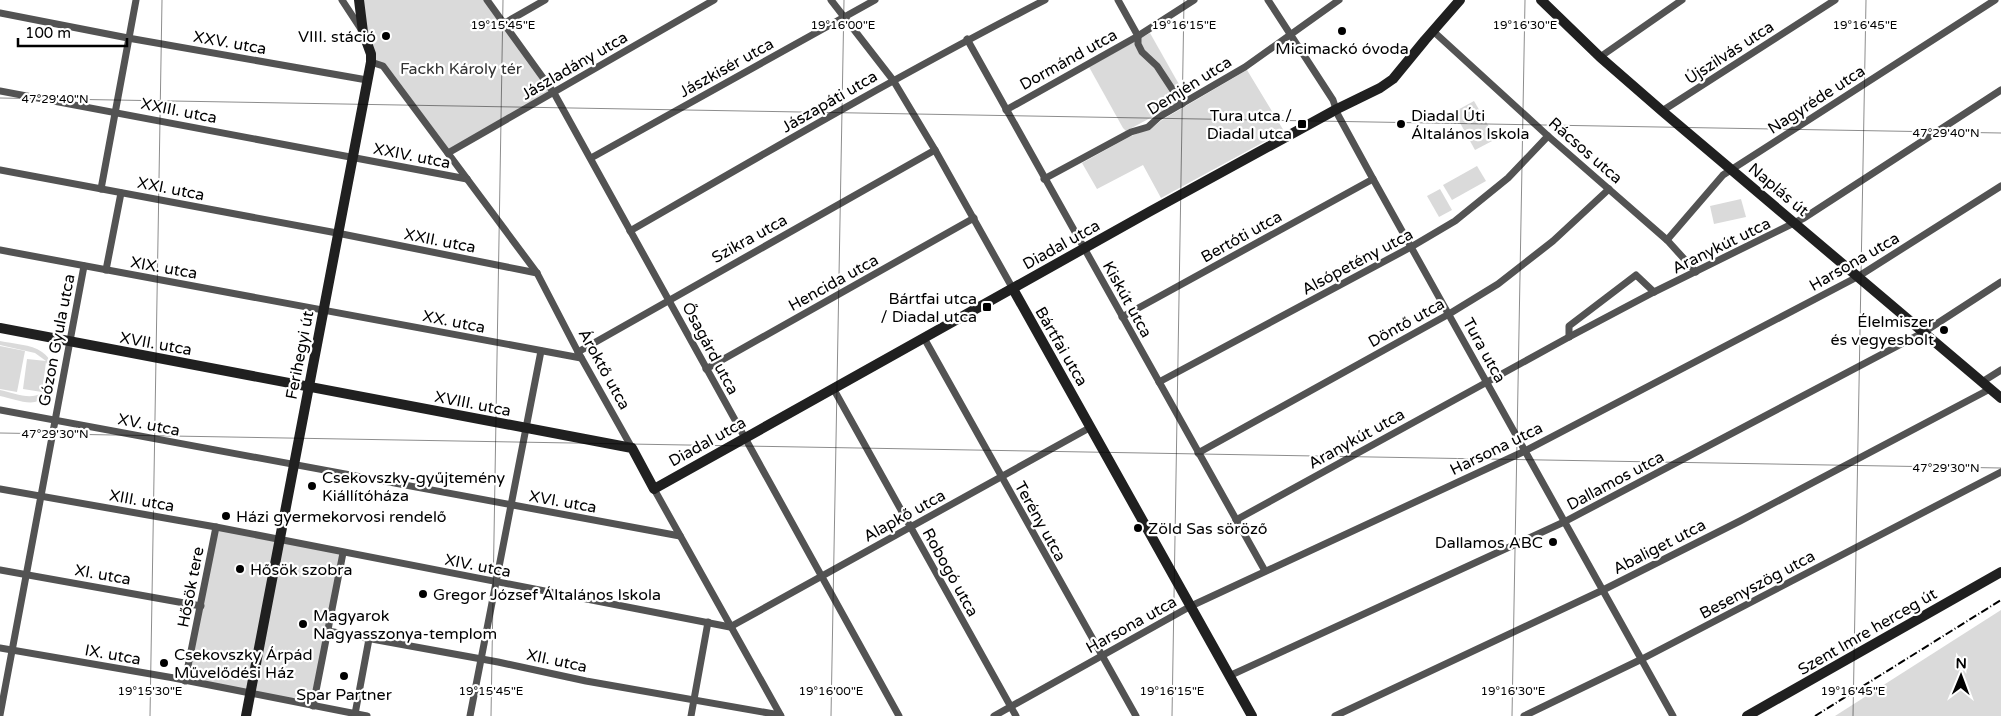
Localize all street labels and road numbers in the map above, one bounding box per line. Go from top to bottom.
street label: Újszilvás utca [1681,17,1778,89]
street label: Dormánd utca [1016,25,1121,95]
street label: XXV. utca [192,27,268,59]
street label: Jászladány utca [518,27,631,104]
street label: Jászkisér utca [676,34,777,102]
street label: Demjén utca [1144,52,1235,120]
street label: Nagyréde utca [1764,61,1869,139]
street label: Jászapáti utca [778,66,881,137]
street label: XXIII. utca [139,94,219,128]
street label: Rácsos utca [1544,113,1626,188]
street label: XXIV. utca [372,139,452,173]
street label: Naplás út [1744,159,1813,221]
street label: XXI. utca [135,173,206,205]
street label: Bertóti utca [1198,206,1285,267]
street label: Szikra utca [708,210,791,268]
street label: Aranykút utca [1669,213,1774,278]
street label: Diadal utca [1019,215,1104,274]
street label: XXII. utca [402,224,477,258]
street label: Alsópetény utca [1298,224,1416,300]
street label: Harsona utca [1806,228,1903,296]
street label: Hencida utca [785,250,882,316]
street label: XIX. utca [129,252,199,284]
street label: Kiskút utca [1098,258,1156,341]
street label: Gózon Gyula utca [34,272,80,408]
street label: Döntő utca [1365,294,1448,352]
street label: Ősagárd utca [677,299,743,398]
street label: Bártfai utca [1030,303,1092,390]
street label: XX. utca [421,306,487,338]
street label: Ferihegyi út [282,309,318,401]
street label: Tura utca [1458,315,1510,386]
street label: Ároktő utca [574,326,635,413]
street label: XVII. utca [118,328,194,360]
street label: XVIII. utca [433,387,513,421]
street label: Aranykút utca [1305,404,1408,474]
street label: XV. utca [116,409,182,441]
street label: Diadal utca [665,412,750,471]
street label: Harsona utca [1447,418,1546,480]
street label: Dallamos utca [1563,447,1668,515]
street label: Terény utca [1010,478,1070,565]
street label: XIII. utca [108,485,176,517]
street label: Alapkő utca [860,485,949,547]
street label: XVI. utca [527,486,598,518]
street label: Abaliget utca [1610,515,1709,579]
street label: Robogó utca [918,525,983,620]
street label: Hősök tere [173,545,209,629]
street label: Besenyszög utca [1696,546,1819,624]
street label: XIV. utca [443,550,513,582]
street label: XI. utca [73,560,133,590]
street label: Szent Imre herceg út [1794,584,1941,680]
street label: Harsona utca [1083,592,1180,658]
street label: IX. utca [83,640,143,670]
street label: XII. utca [525,645,589,677]

